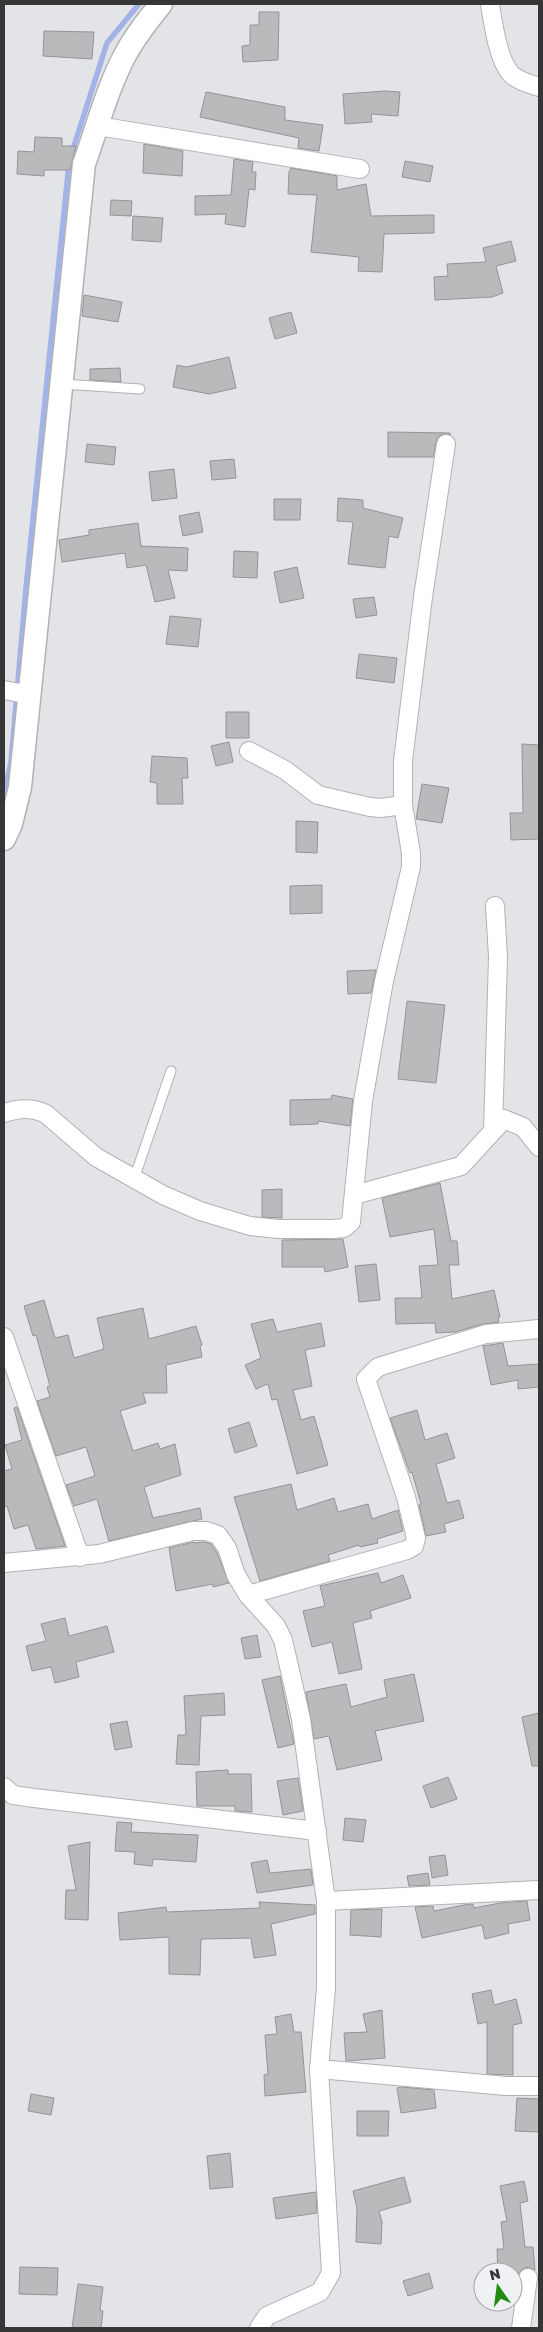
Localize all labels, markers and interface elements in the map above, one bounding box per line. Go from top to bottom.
north arrow [473,2262,523,2312]
text: N [488,2264,502,2283]

